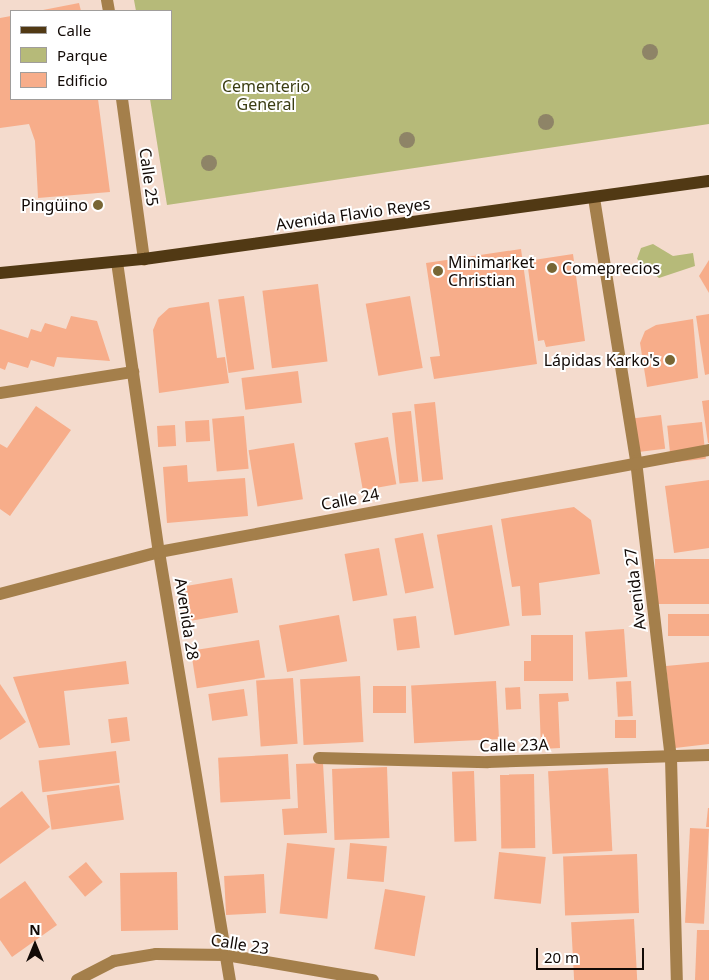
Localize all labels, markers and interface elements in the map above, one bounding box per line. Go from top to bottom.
legend [10,10,172,100]
text: Calle [57,20,91,40]
text: Parque [57,45,107,65]
text: Edificio [57,70,108,90]
park label: Cementerio General [222,76,310,114]
street label: Calle 25 [135,147,163,207]
street label: Avenida Flavio Reyes [275,194,431,234]
place label: Pingüino [21,195,88,215]
marker: Pingüino [92,199,104,211]
place label: Minimarket Christian [448,252,535,290]
place label: Comeprecios [562,258,660,278]
marker: Comeprecios [546,262,558,274]
marker: Minimarket Christian [432,265,444,277]
place label: Lápidas Karko's [544,350,660,370]
marker: Lápidas Karko's [664,354,676,366]
street label: Calle 24 [319,484,381,514]
street label: Avenida 27 [620,547,650,631]
street label: Avenida 28 [171,577,203,661]
street label: Calle 23A [479,735,549,755]
north arrow [10,920,60,970]
text: N [29,920,41,939]
street label: Calle 23 [209,930,271,958]
scale bar [539,938,646,970]
text: 20 m [544,947,579,967]

